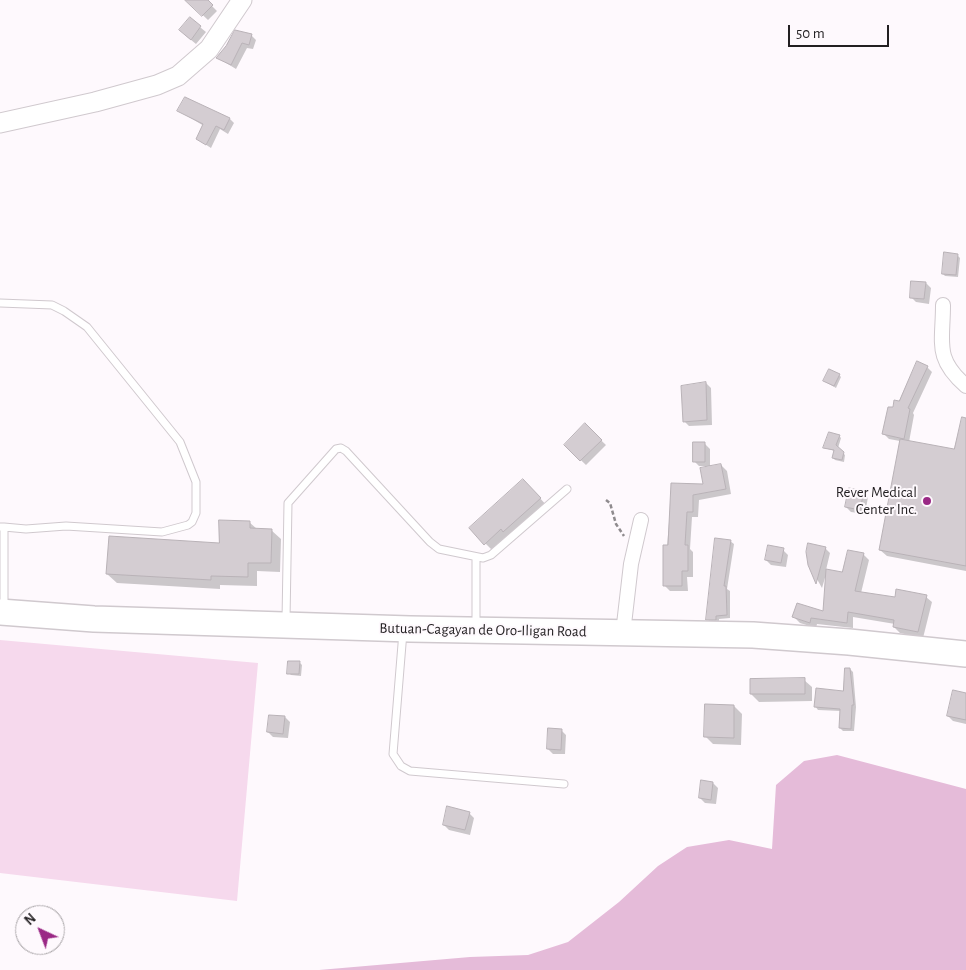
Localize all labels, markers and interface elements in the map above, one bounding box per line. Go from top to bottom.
scale bar [791,15,892,47]
text: 50 m [796,26,825,41]
place label: Rever Medical Center Inc. [836,483,917,518]
marker: Rever Medical Center Inc. [921,495,933,507]
street label: Butuan-Cagayan de Oro-Iligan Road [379,619,587,641]
north arrow [15,905,65,955]
text: N [22,911,39,928]

